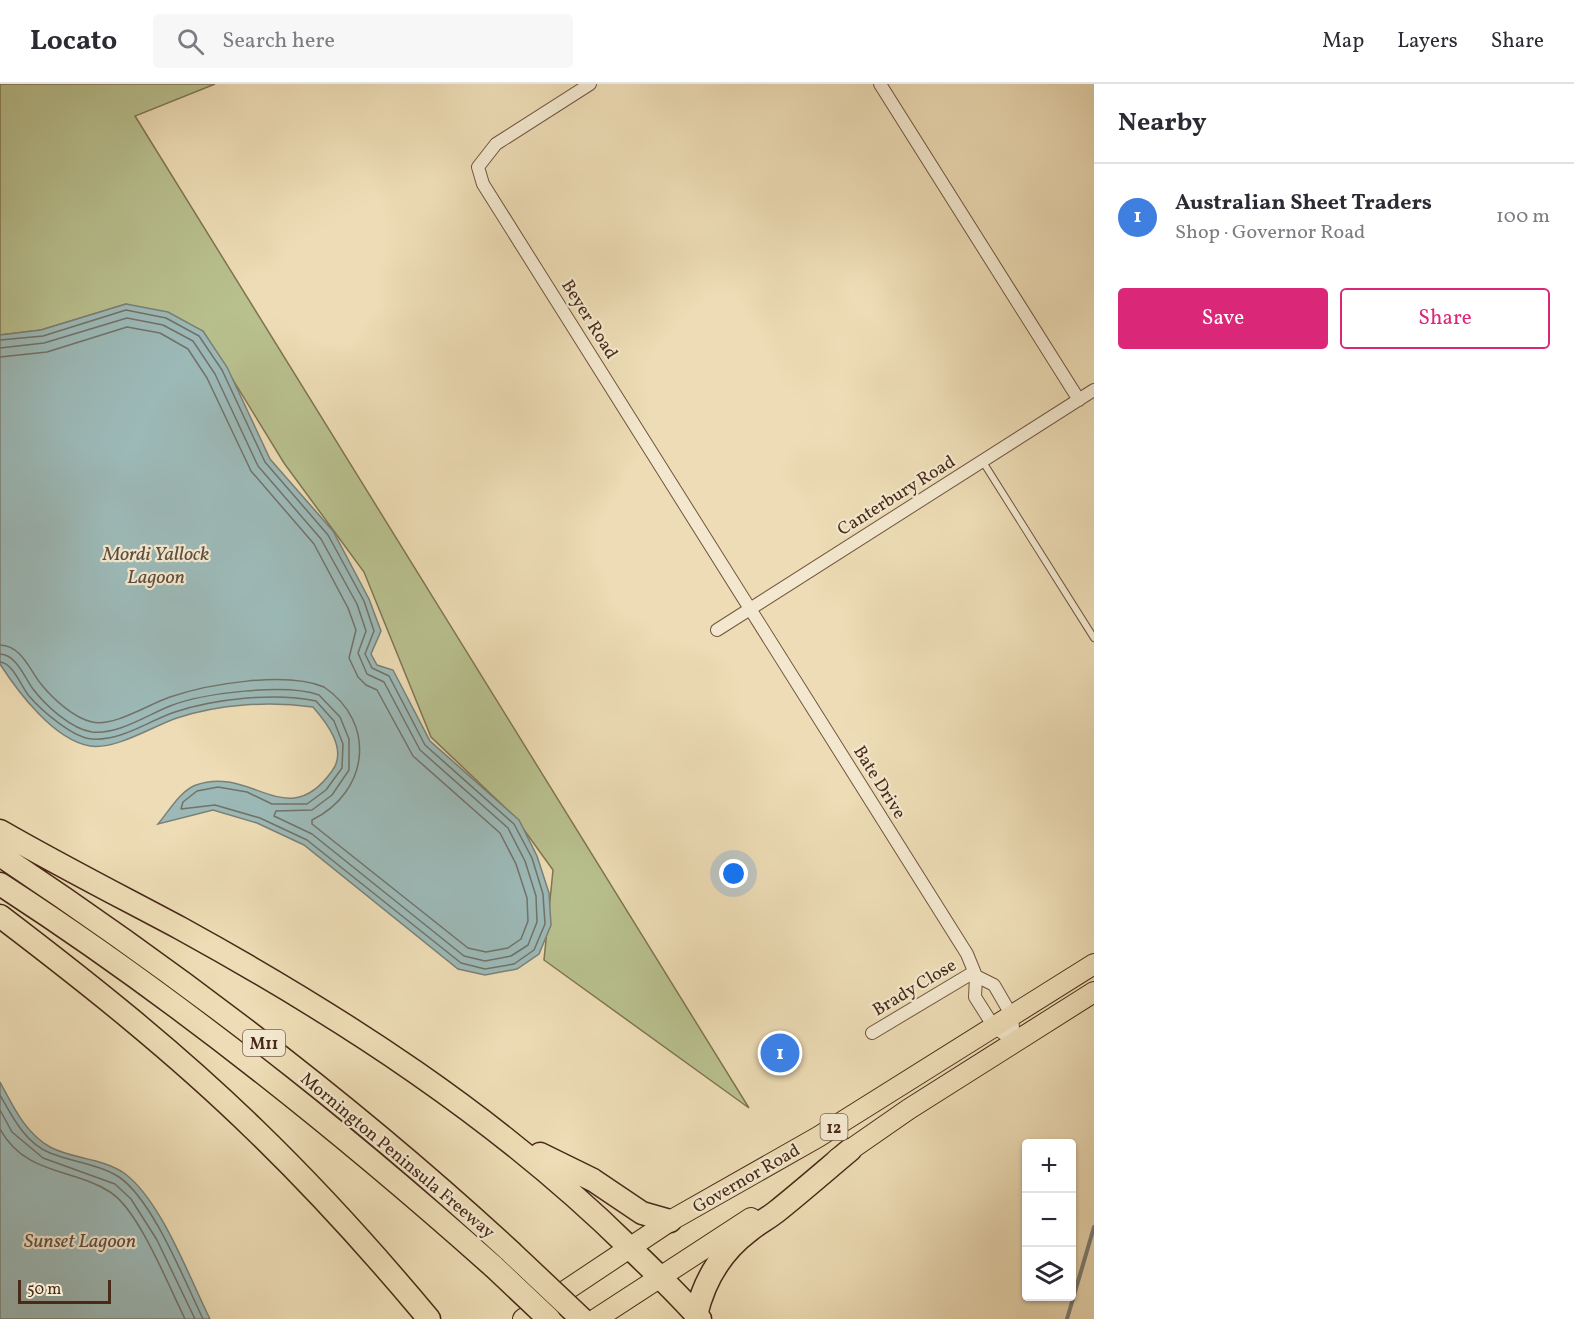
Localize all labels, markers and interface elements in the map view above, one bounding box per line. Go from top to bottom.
search box [153,14,573,68]
text: Locato [30,22,117,61]
icon: search [174,25,207,58]
text: Search here [222,26,335,57]
text: Map [1322,27,1364,56]
text: Layers [1397,27,1458,56]
text: Share [1491,27,1544,56]
text: Nearby [1118,105,1207,141]
text: Australian Sheet Traders [1175,188,1432,219]
text: 1 [1133,203,1142,231]
text: 100 m [1496,203,1550,231]
text: Shop · Governor Road [1175,219,1365,247]
street label: Beyer Road [554,275,623,364]
button: Save [1118,288,1328,349]
button: Share [1340,288,1550,349]
street label: Canterbury Road [833,450,961,543]
water label: Mordi Yallock Lagoon [102,541,209,592]
street label: Bate Drive [846,741,911,824]
your location [719,859,748,888]
street label: Brady Close [868,953,961,1023]
road number: M11 [243,1030,285,1056]
pin: 1 [760,1030,800,1076]
street label: Mornington Peninsula Freeway [294,1067,500,1245]
road number: 12 [820,1114,848,1140]
street label: Governor Road [689,1138,805,1220]
map controls [1022,1139,1076,1301]
button: + [1022,1139,1076,1193]
button: − [1022,1193,1076,1247]
water label: Sunset Lagoon [24,1228,136,1256]
button: layers [1022,1247,1076,1301]
scale bar [18,1277,111,1304]
text: 50 m [27,1279,61,1301]

